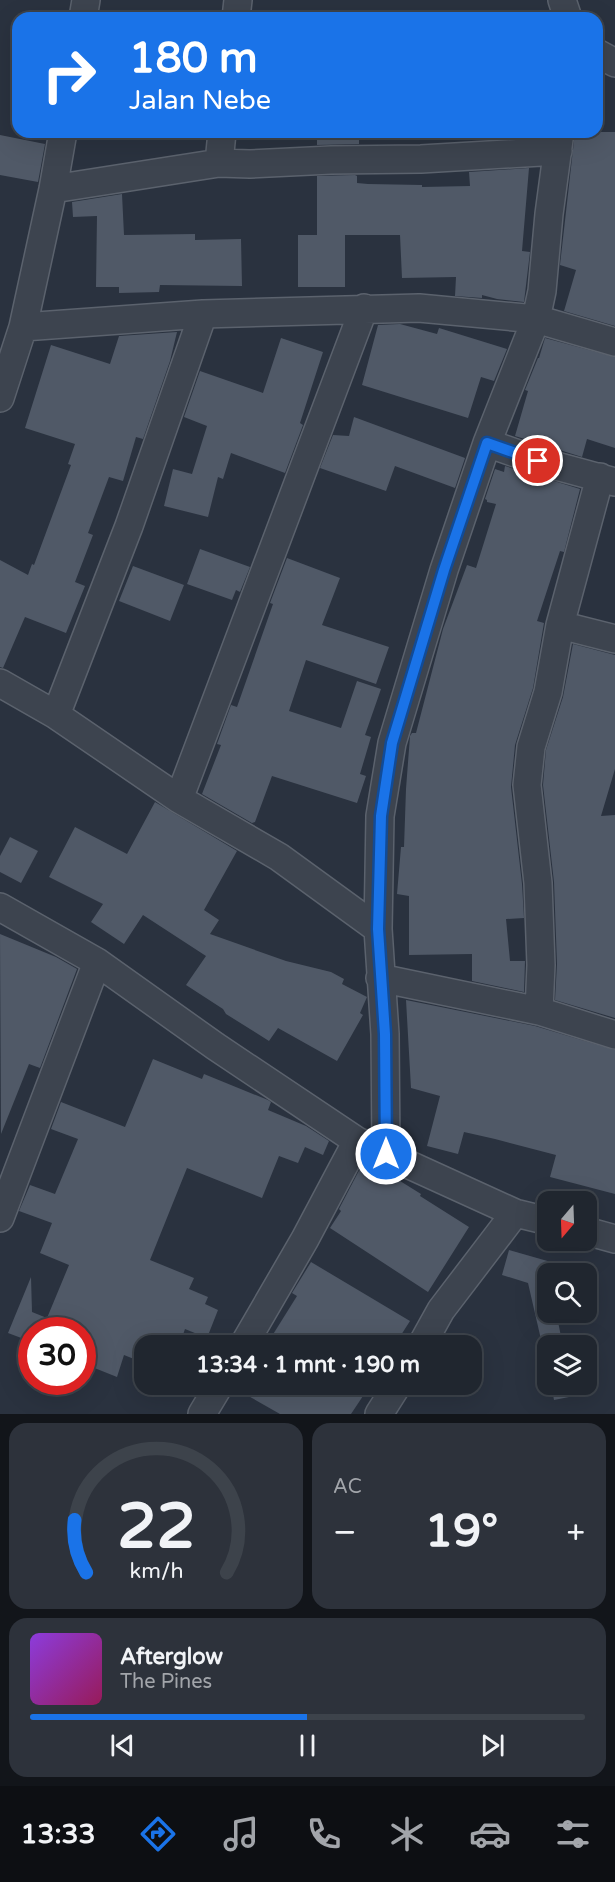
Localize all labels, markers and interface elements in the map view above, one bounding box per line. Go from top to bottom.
text: 180 m [129,33,258,84]
icon: right [30,36,108,114]
text: Jalan Nebe [129,84,271,117]
pin [512,435,563,486]
icon: arrive [521,444,554,477]
position arrow [354,1122,418,1186]
north arrow [537,1191,597,1251]
map controls [537,1191,597,1395]
button: search [537,1263,597,1323]
speed limit sign: 30 [18,1317,96,1395]
button: layers [537,1335,597,1395]
text: 13:34 · 1 mnt · 190 m [196,1352,420,1378]
text: AC [333,1475,362,1499]
text: 22 [117,1490,195,1565]
text: 19° [425,1505,498,1559]
text: − [333,1513,357,1552]
text: + [566,1513,585,1552]
text: km/h [129,1558,183,1584]
text: Afterglow [120,1644,223,1670]
text: The Pines [120,1670,212,1694]
icon: previous [106,1729,139,1762]
icon: pause [291,1729,324,1762]
icon: next [476,1729,509,1762]
icon: directions [137,1813,179,1855]
icon: music [220,1813,262,1855]
icon: phone [303,1813,345,1855]
icon: climate [386,1813,428,1855]
icon: car [469,1813,511,1855]
icon: filters [552,1813,594,1855]
text: 13:33 [21,1818,95,1851]

